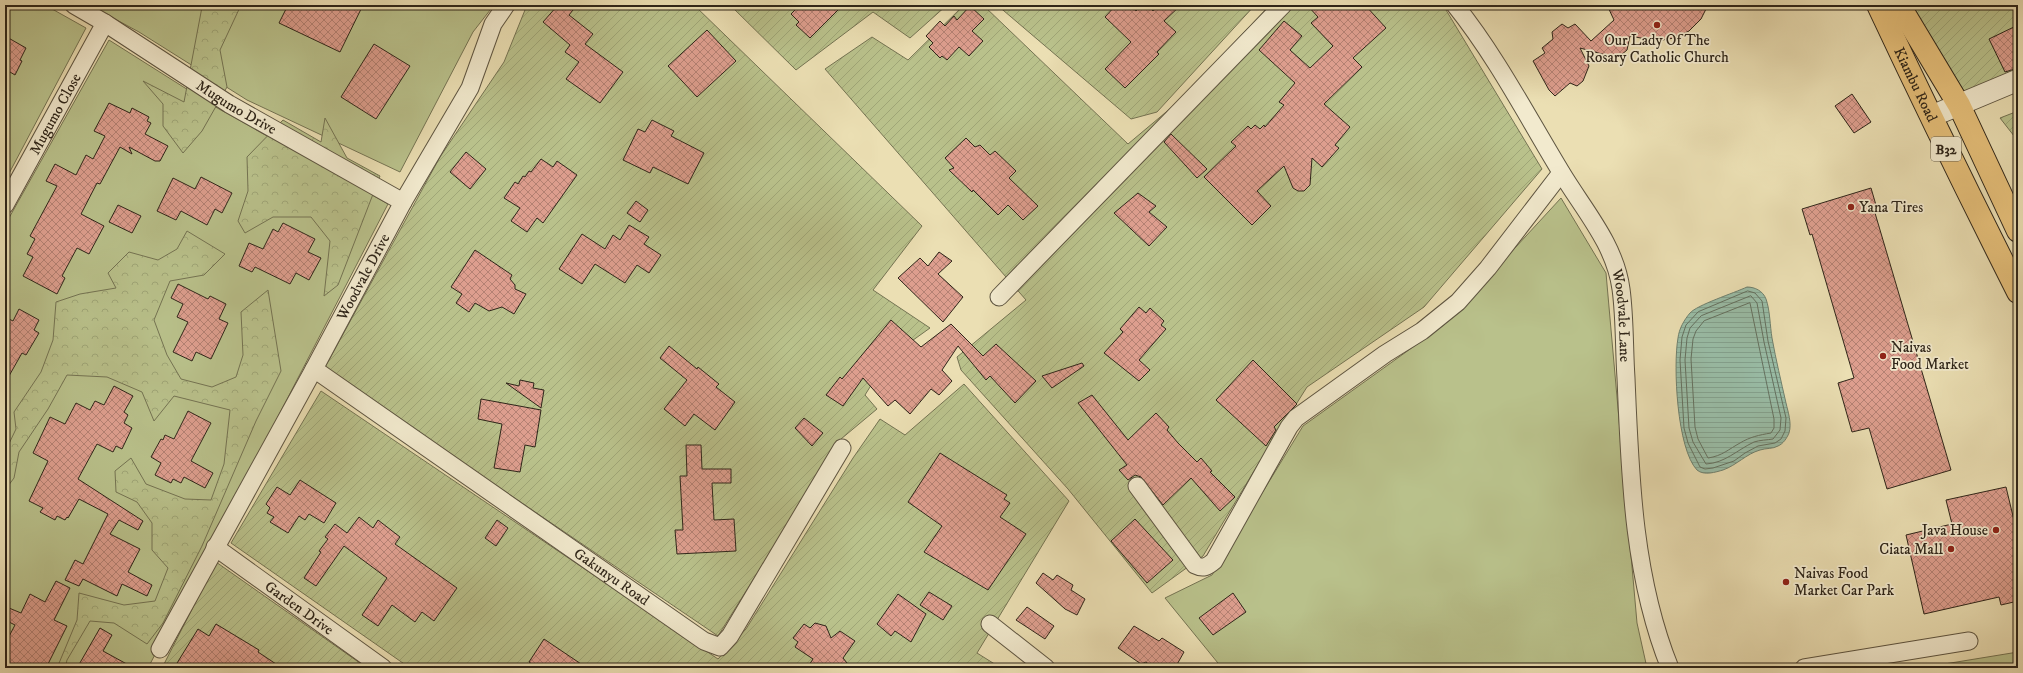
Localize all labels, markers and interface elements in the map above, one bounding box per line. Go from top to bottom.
marker: Our Lady Of The Rosary Catholic Church [1652,20,1662,30]
place label: Our Lady Of The Rosary Catholic Church [1585,31,1729,67]
street label: Kiambu Road [1889,44,1942,126]
street label: Mugumo Close [26,70,86,158]
street label: Mugumo Drive [192,76,280,139]
road number: B32 [1931,137,1961,161]
place label: Yana Tires [1859,198,1923,217]
marker: Yana Tires [1846,202,1856,212]
street label: Woodvale Drive [332,231,394,324]
street label: Woodvale Lane [1607,266,1634,362]
place label: Naivas Food Market [1891,338,1969,374]
marker: Naivas Food Market [1878,351,1888,361]
place label: Java House [1920,521,1988,540]
marker: Java House [1991,525,2001,535]
place label: Ciata Mall [1879,540,1943,559]
street label: Gakunyu Road [570,544,653,610]
marker: Ciata Mall [1946,544,1956,554]
place label: Naivas Food Market Car Park [1794,564,1895,600]
street label: Garden Drive [261,577,337,639]
marker: Naivas Food Market Car Park [1781,577,1791,587]

